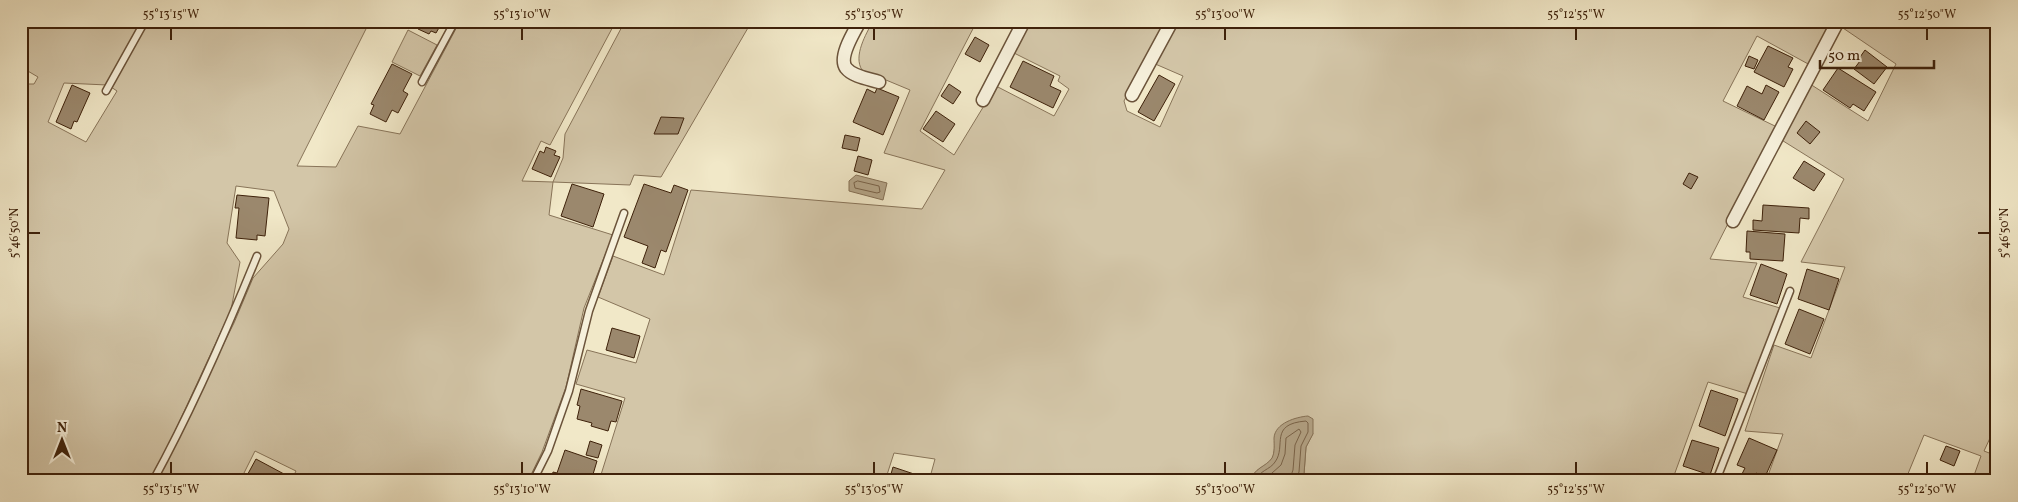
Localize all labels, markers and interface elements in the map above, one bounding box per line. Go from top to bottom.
text: 55°13'15"W [143,7,199,23]
text: 55°13'10"W [493,7,551,23]
text: 55°13'05"W [845,7,903,23]
text: 55°13'00"W [1195,7,1255,23]
text: 55°12'55"W [1547,7,1605,23]
text: 55°12'50"W [1898,7,1956,23]
scale bar [1820,38,1934,70]
text: 50 m [1828,46,1860,67]
text: 5°46'50"N [7,208,23,258]
text: 5°46'50"N [1997,208,2013,258]
north arrow [38,414,88,464]
text: N [57,419,67,438]
text: 55°13'15"W [143,482,199,498]
text: 55°13'10"W [493,482,551,498]
text: 55°13'05"W [845,482,903,498]
text: 55°13'00"W [1195,482,1255,498]
text: 55°12'55"W [1547,482,1605,498]
text: 55°12'50"W [1898,482,1956,498]

